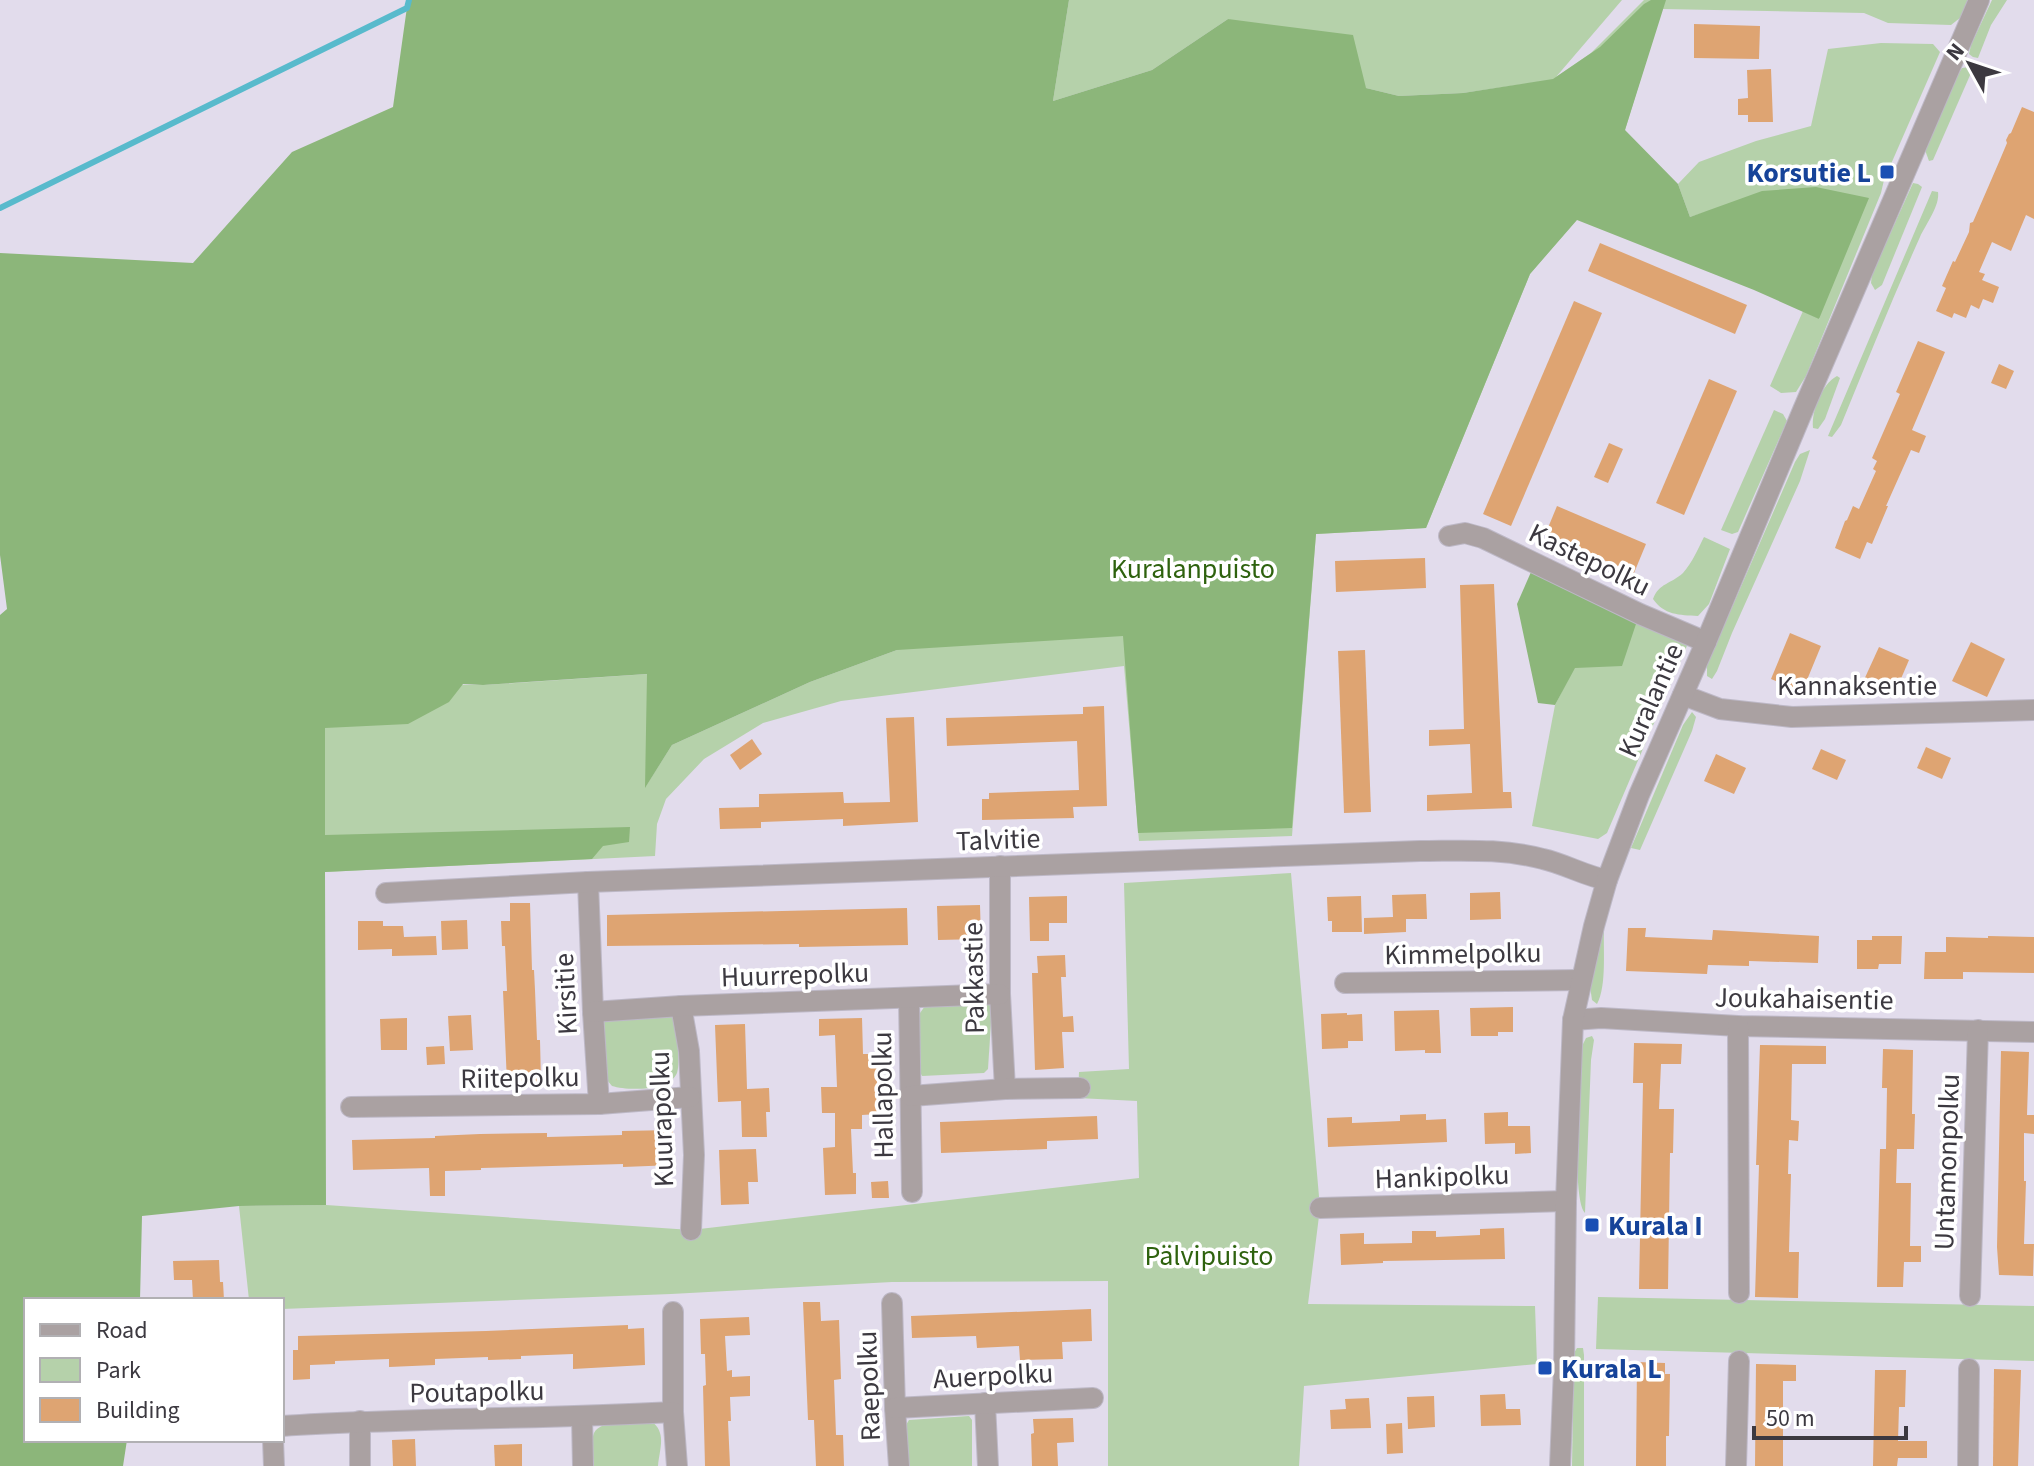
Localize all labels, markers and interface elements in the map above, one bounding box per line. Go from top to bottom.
north arrow [1930,24,2010,104]
text: N [1938,36,1972,68]
place label: Korsutie L [1746,153,1871,193]
marker: Korsutie L [1878,163,1896,181]
street label: Kastepolku [1522,513,1657,607]
park label: Kuralanpuisto [1111,549,1275,589]
street label: Kuralantie [1608,637,1694,764]
street label: Kannaksentie [1777,666,1937,706]
street label: Talvitie [955,819,1041,861]
street label: Pakkastie [953,922,995,1034]
street label: Kimmelpolku [1384,933,1542,975]
street label: Kirsitie [544,952,588,1036]
street label: Huurrepolku [720,952,870,998]
street label: Joukahaisentie [1714,977,1894,1021]
street label: Hallapolku [862,1031,904,1159]
street label: Kuurapolku [640,1050,684,1188]
street label: Riitepolku [460,1057,580,1099]
street label: Untamonpolku [1924,1073,1970,1251]
street label: Hankipolku [1374,1155,1510,1199]
place label: Kurala I [1608,1206,1703,1246]
marker: Kurala I [1583,1216,1601,1234]
park label: Pälvipuisto [1145,1236,1273,1276]
legend [24,1298,284,1442]
text: Road [96,1313,148,1348]
street label: Raepolku [847,1330,891,1442]
place label: Kurala L [1561,1349,1662,1389]
text: Park [96,1353,141,1388]
street label: Auerpolku [932,1353,1054,1399]
marker: Kurala L [1536,1359,1554,1377]
street label: Poutapolku [409,1371,545,1413]
scale bar [1754,1390,1906,1440]
text: Building [96,1393,180,1428]
text: 50 m [1766,1401,1815,1436]

